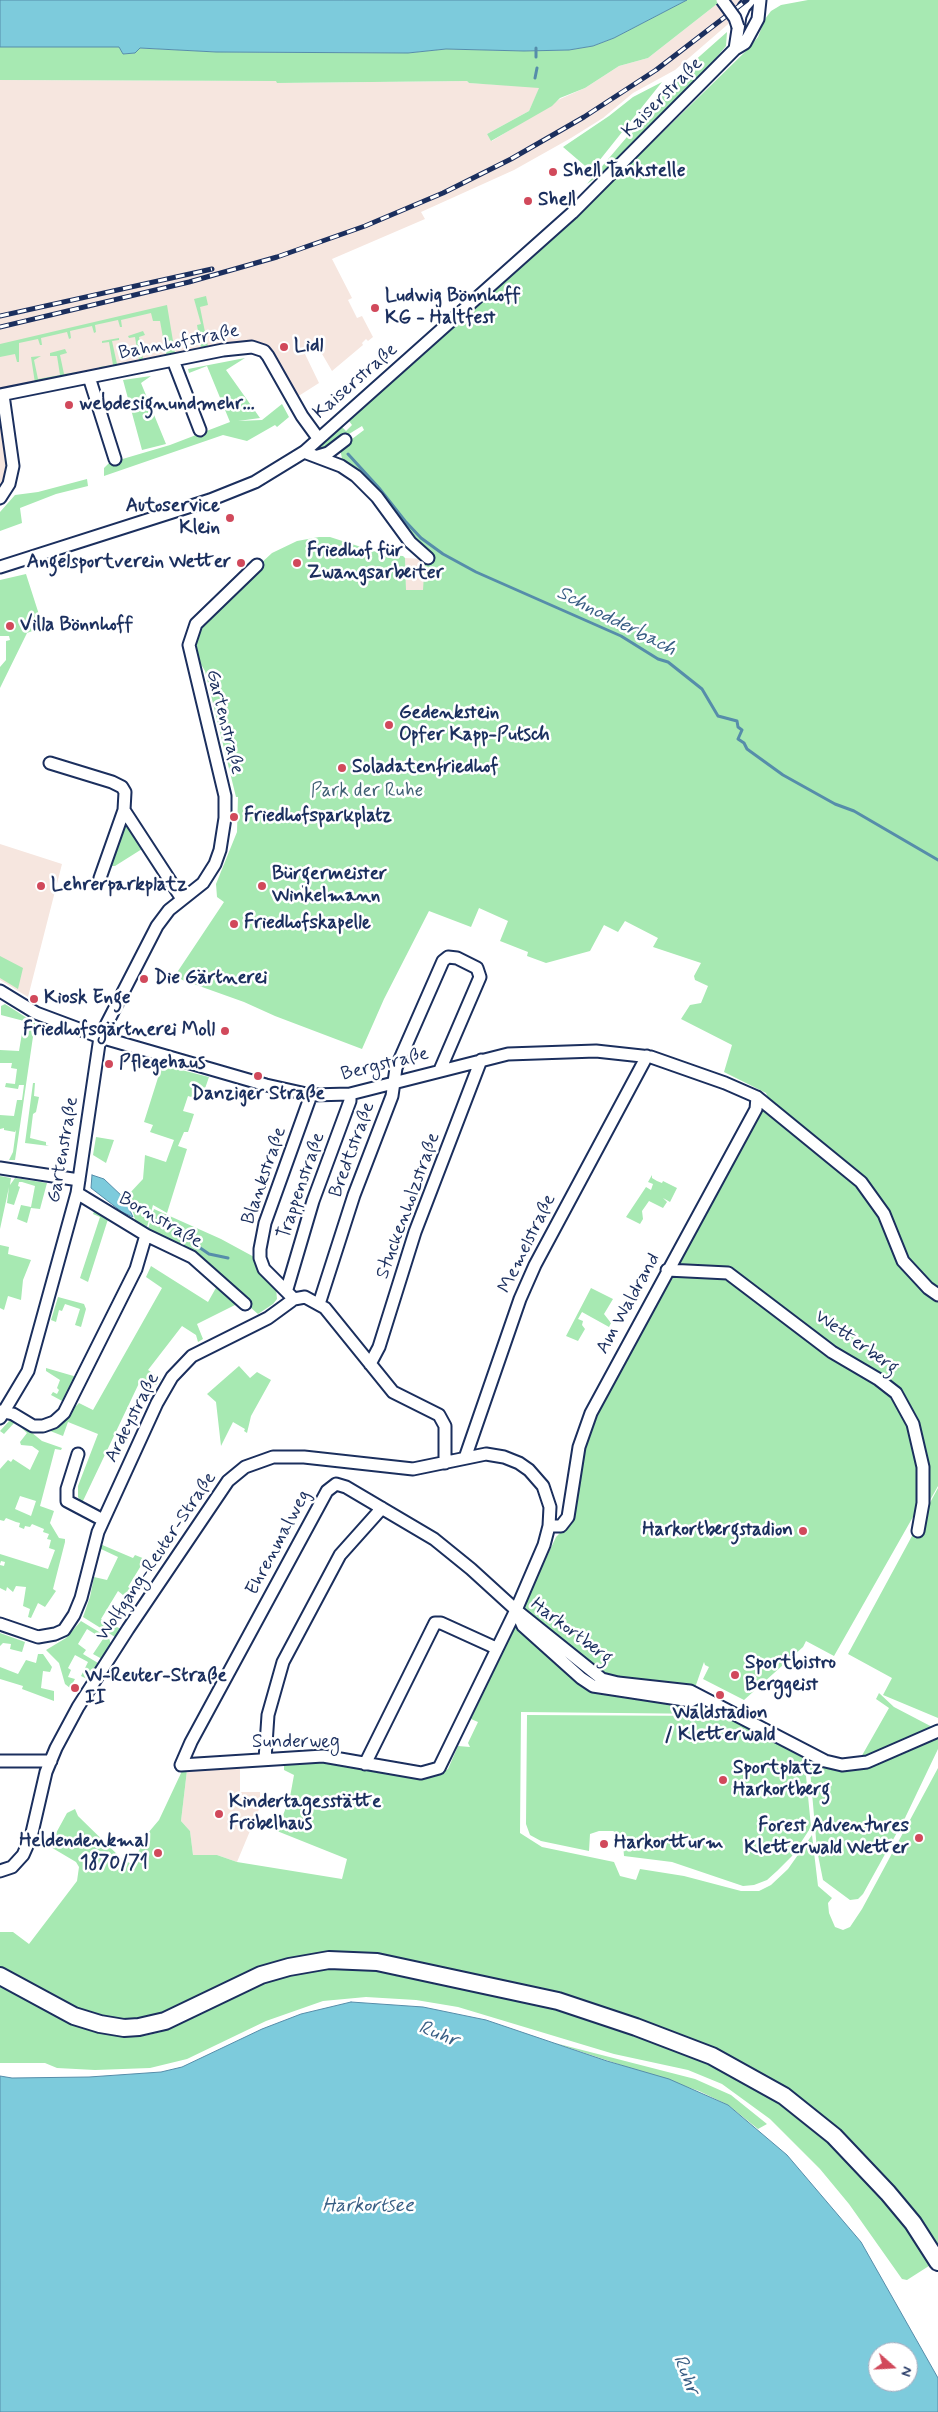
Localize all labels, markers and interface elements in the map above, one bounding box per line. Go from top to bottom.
street label: Kaiserstraße [618,53,708,143]
place label: Shell Tankstelle [563,161,686,183]
marker: Shell Tankstelle [547,166,559,178]
place label: Shell [538,190,576,212]
marker: Shell [522,195,534,207]
place label: Ludwig Bönnhoff KG - Haltfest [385,286,521,330]
marker: Ludwig Bönnhoff KG - Haltfest [369,302,381,314]
street label: Bahnhofstraße [117,320,241,366]
place label: Lidl [294,336,323,358]
street label: Kaiserstraße [309,339,403,425]
marker: Lidl [278,341,290,353]
place label: webdesignundmehr... [79,394,255,416]
marker: webdesignundmehr... [63,399,75,411]
place label: Autoservice Klein [126,496,220,540]
marker: Autoservice Klein [224,512,236,524]
place label: Friedhof für Zwangsarbeiter [307,541,444,585]
place label: Angelsportverein Wetter [27,552,231,574]
marker: Angelsportverein Wetter [235,557,247,569]
marker: Friedhof für Zwangsarbeiter [291,557,303,569]
water label: Schnodderbach [552,582,680,662]
place label: Villa Bönnhoff [20,615,133,637]
marker: Villa Bönnhoff [4,620,16,632]
street label: Gartenstraße [200,667,248,777]
place label: Gedenkstein Opfer Kapp-Putsch [399,703,550,747]
marker: Gedenkstein Opfer Kapp-Putsch [383,719,395,731]
place label: Soladatenfriedhof [352,757,498,779]
marker: Soladatenfriedhof [336,762,348,774]
park label: Park der Ruhe [311,781,423,803]
place label: Friedhofsparkplatz [244,806,392,828]
marker: Friedhofsparkplatz [228,811,240,823]
place label: Bürgermeister Winkelmann [272,864,387,908]
place label: Lehrerparkplatz [51,875,187,897]
marker: Lehrerparkplatz [35,880,47,892]
marker: Bürgermeister Winkelmann [256,880,268,892]
place label: Friedhofskapelle [244,913,371,935]
marker: Friedhofskapelle [228,918,240,930]
place label: Die Gärtnerei [154,968,267,990]
marker: Die Gärtnerei [138,973,150,985]
place label: Kiosk Enge [44,988,131,1010]
marker: Kiosk Enge [28,993,40,1005]
place label: Friedhofsgärtnerei Moll [23,1020,215,1042]
marker: Friedhofsgärtnerei Moll [219,1025,231,1037]
street label: Bergstraße [339,1043,431,1087]
place label: Pflegehaus [119,1053,206,1075]
marker: Pflegehaus [103,1058,115,1070]
marker: Danziger Straße [252,1070,264,1082]
place label: Danziger Straße [191,1084,325,1106]
street label: Gartenstraße [43,1095,85,1205]
street label: Bredtstraße [325,1099,381,1201]
street label: Blankstraße [238,1124,292,1228]
street label: Trappenstraße [273,1130,331,1242]
street label: Stuckenholzstraße [372,1130,446,1282]
street label: Bornstraße [114,1188,206,1254]
street label: Memelstraße [494,1191,562,1297]
street label: Am Waldrand [592,1250,666,1358]
street label: Wetterberg [810,1306,902,1380]
street label: Ardeystraße [101,1369,165,1467]
street label: Wolfgang-Reuter-Straße [92,1468,222,1646]
street label: Ehrenmalweg [242,1487,316,1599]
place label: Harkortbergstadion [642,1520,793,1542]
marker: Harkortbergstadion [797,1525,809,1537]
street label: Harkortberg [525,1594,617,1670]
place label: Sportbistro Berggeist [745,1653,836,1697]
place label: W-Reuter-Straße II [85,1666,227,1710]
marker: Sportbistro Berggeist [729,1669,741,1681]
marker: W-Reuter-Straße II [69,1682,81,1694]
marker: Waldstadion / Kletterwald [714,1689,726,1701]
place label: Waldstadion / Kletterwald [664,1703,776,1747]
street label: Sunderweg [252,1732,340,1754]
place label: Sportplatz Harkortberg [733,1758,830,1802]
marker: Sportplatz Harkortberg [717,1774,729,1786]
place label: Kindertagesstätte Fröbelhaus [229,1792,381,1836]
marker: Kindertagesstätte Fröbelhaus [213,1808,225,1820]
place label: Forest Adventures Kletterwald Wetter [744,1816,909,1860]
place label: Heldendenkmal 1870/71 [19,1831,148,1875]
marker: Forest Adventures Kletterwald Wetter [913,1832,925,1844]
place label: Harkortturm [614,1833,723,1855]
marker: Harkortturm [598,1838,610,1850]
marker: Heldendenkmal 1870/71 [152,1847,164,1859]
water label: Ruhr [415,2016,461,2054]
water label: Harkortsee [322,2195,414,2219]
north arrow [868,2342,918,2392]
water label: Ruhr [666,2352,704,2398]
text: N [896,2364,916,2379]

